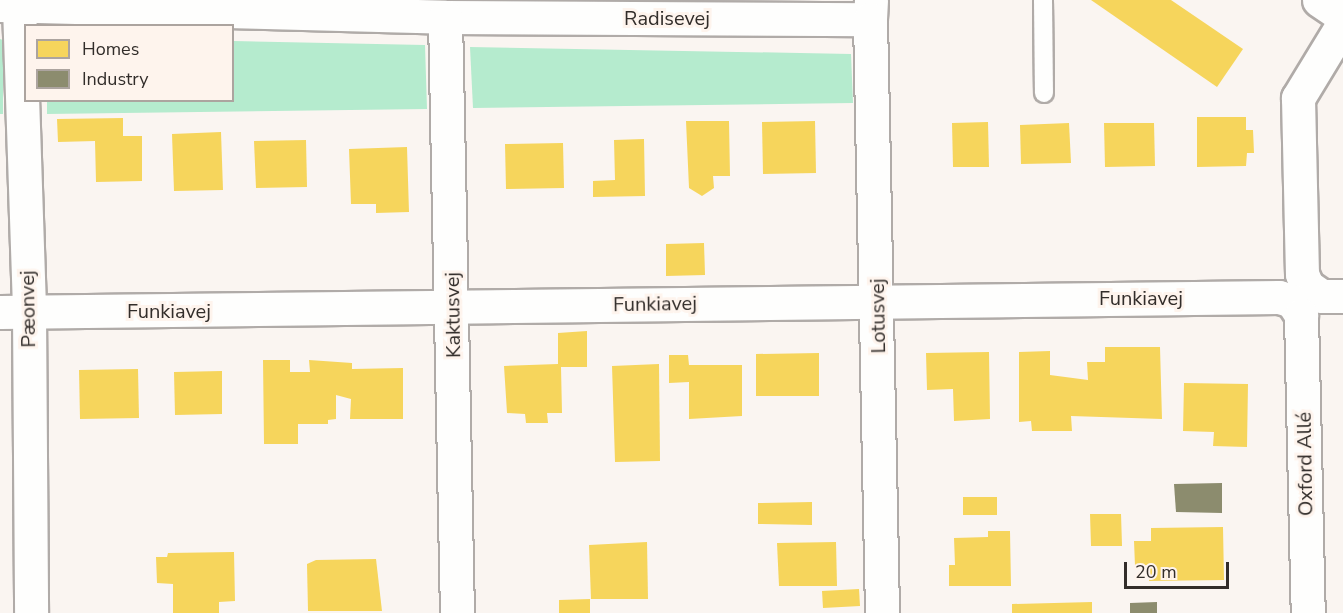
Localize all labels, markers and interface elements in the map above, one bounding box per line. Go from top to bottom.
street label: Radisevej [624,6,710,30]
legend [24,24,234,102]
text: Homes [82,37,139,61]
text: Industry [82,67,149,91]
street label: Pæonvej [15,270,41,348]
street label: Kaktusvej [440,272,466,358]
street label: Lotusvej [865,278,891,354]
street label: Funkiavej [1099,286,1183,310]
street label: Funkiavej [613,291,697,317]
street label: Funkiavej [127,299,211,323]
street label: Oxford Allé [1292,412,1318,516]
scale bar [1127,550,1232,588]
text: 20 m [1135,560,1177,584]

